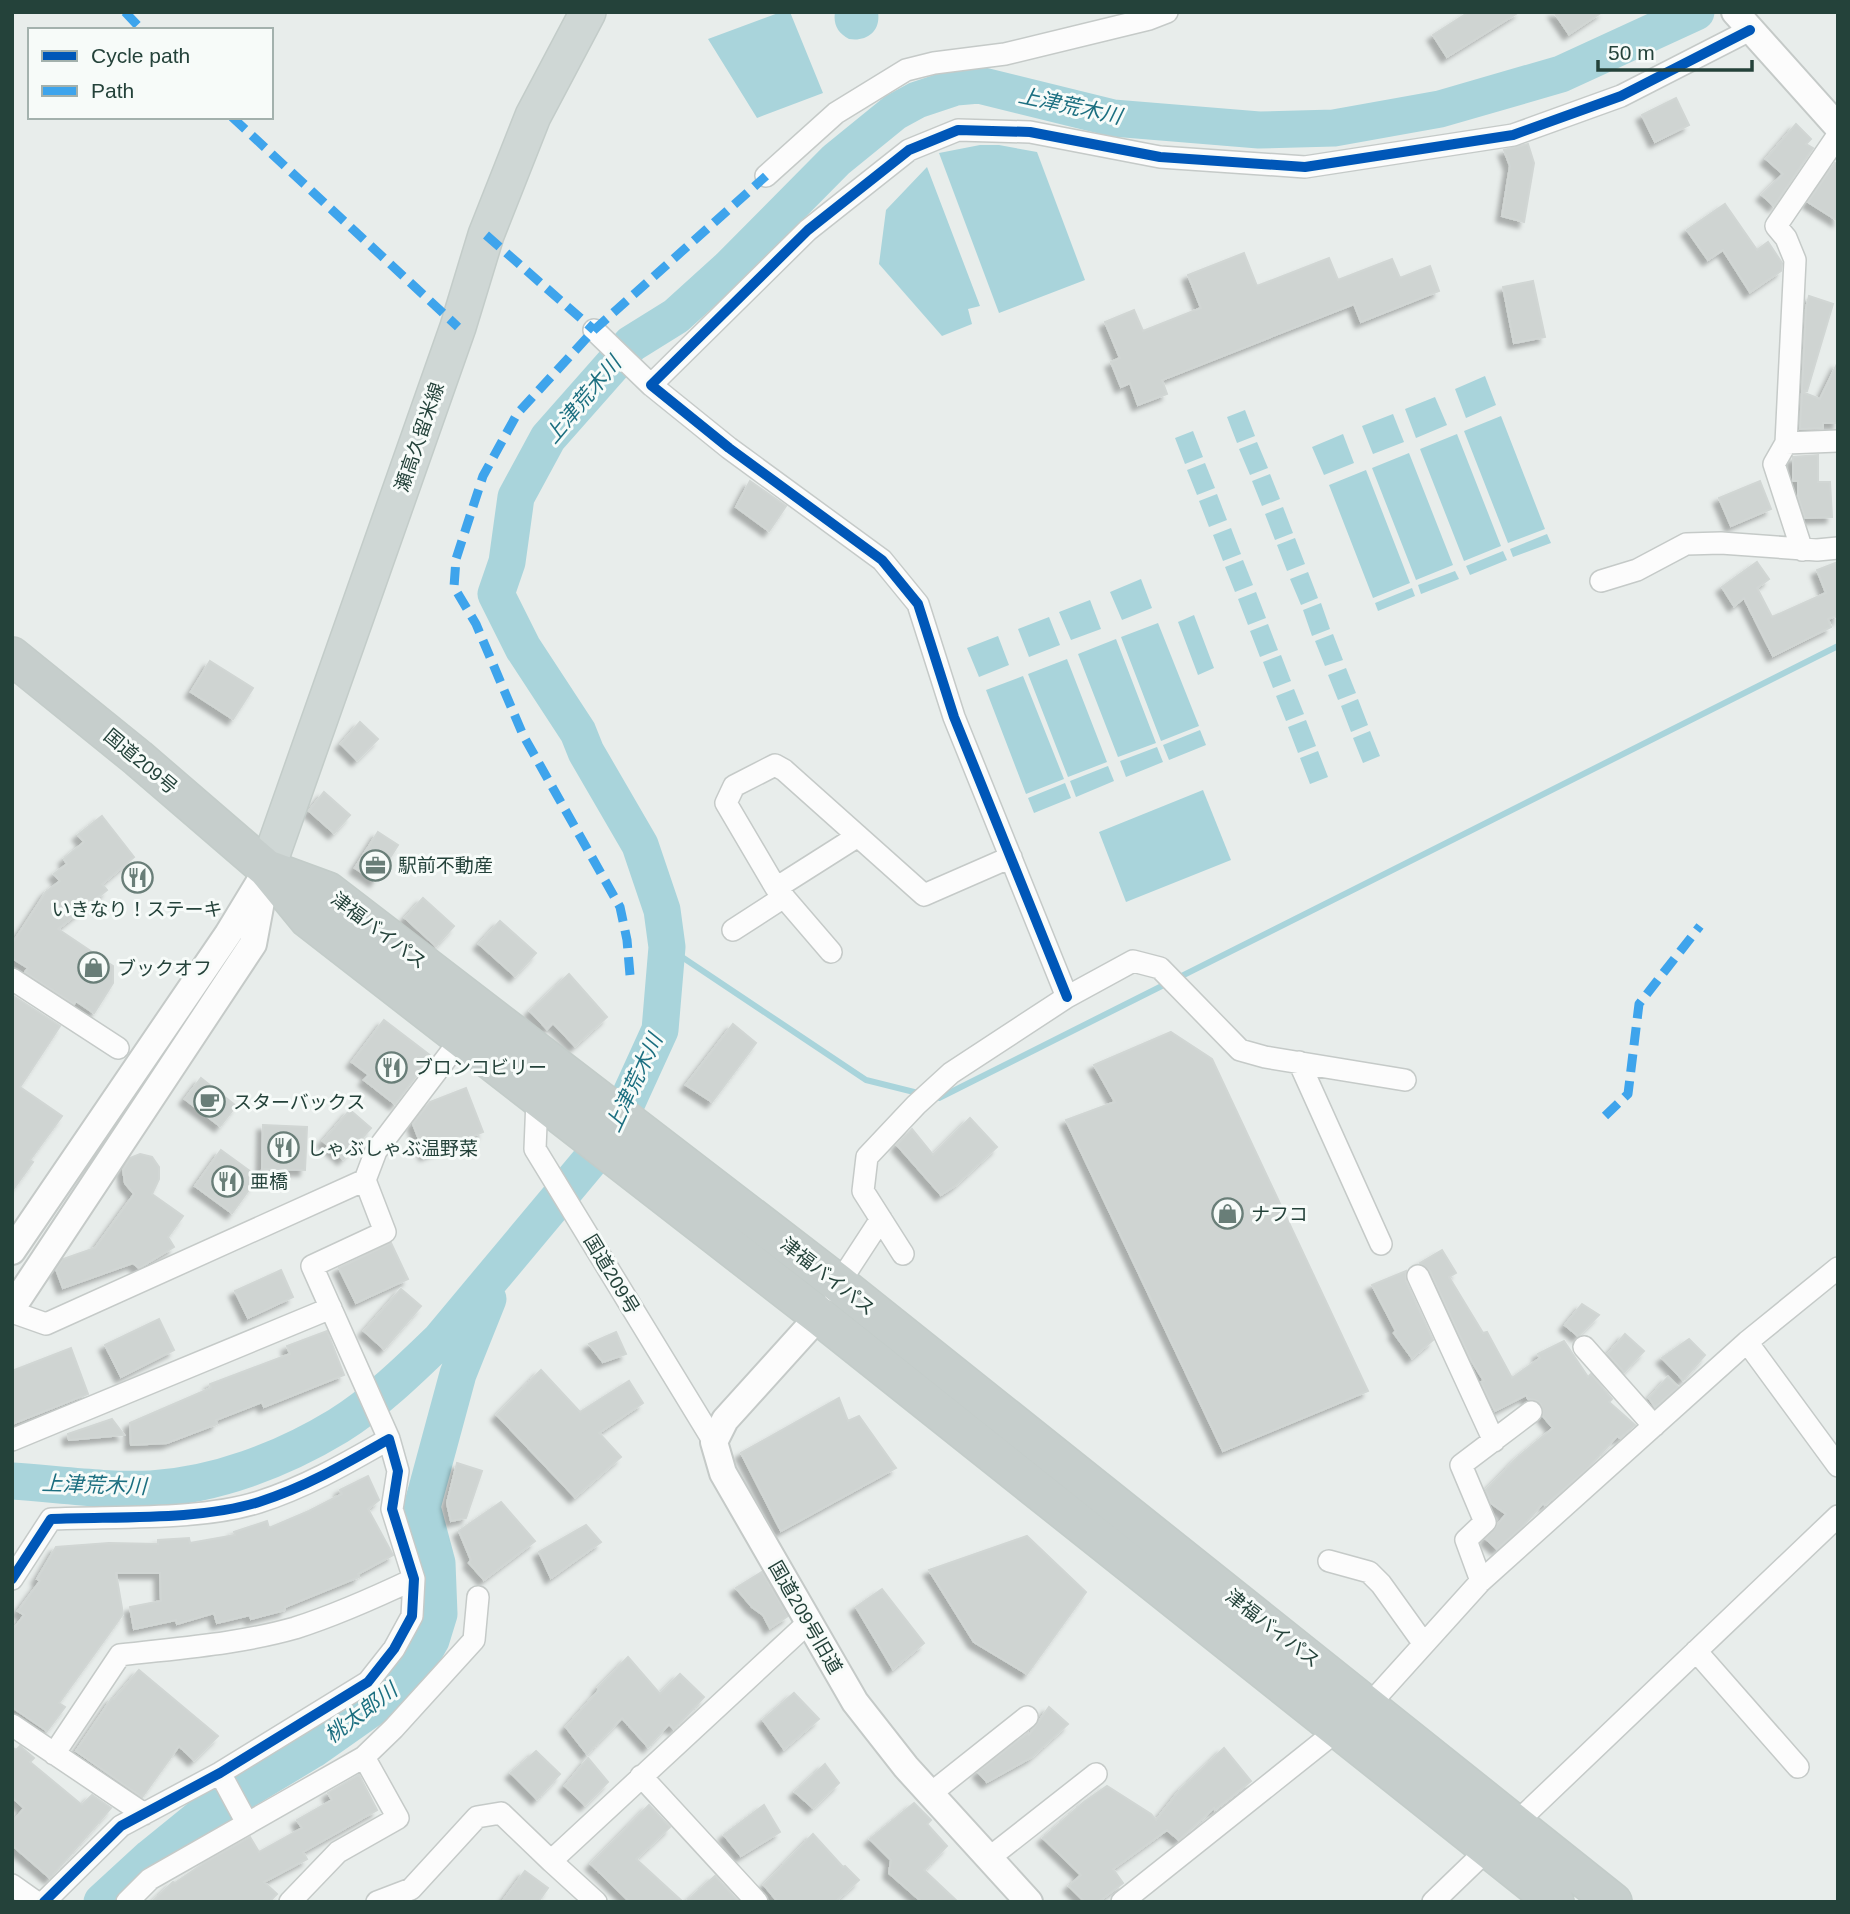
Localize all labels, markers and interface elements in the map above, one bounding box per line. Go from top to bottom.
legend [28,28,273,119]
scale bar [1598,28,1752,72]
text: 50 m [1608,41,1655,64]
text: Cycle path [91,44,190,67]
text: Path [91,79,134,102]
water label: 上津荒木川 [1016,83,1126,128]
water label: 上津荒木川 [540,351,626,447]
street label: 瀬高久留米線 [391,380,448,494]
street label: 国道209号 [100,725,181,798]
office icon: 駅前不動産 [358,848,392,882]
place label: 駅前不動産 [398,855,493,876]
restaurant icon: いきなり！ステーキ [120,861,154,895]
street label: 津福バイパス [327,888,430,973]
place label: いきなり！ステーキ [51,899,223,920]
shop icon: ブックオフ [77,951,111,985]
place label: ブックオフ [117,958,212,979]
water label: 上津荒木川 [601,1029,667,1135]
restaurant icon: ブロンコビリー [374,1050,408,1084]
place label: ブロンコビリー [414,1057,547,1078]
cafe icon: スターバックス [193,1085,227,1119]
place label: スターバックス [233,1092,365,1113]
restaurant icon: しゃぶしゃぶ温野菜 [267,1131,301,1165]
place label: しゃぶしゃぶ温野菜 [307,1138,478,1159]
restaurant icon: 亜橋 [210,1164,244,1198]
place label: 亜橋 [250,1171,288,1192]
shop icon: ナフコ [1211,1197,1245,1231]
place label: ナフコ [1251,1204,1308,1225]
street label: 国道209号 [580,1231,643,1318]
street label: 津福バイパス [776,1233,879,1320]
water label: 上津荒木川 [41,1471,149,1498]
street label: 国道209号旧道 [765,1557,846,1677]
street label: 津福バイパス [1221,1585,1324,1672]
water label: 桃太郎川 [320,1677,403,1747]

